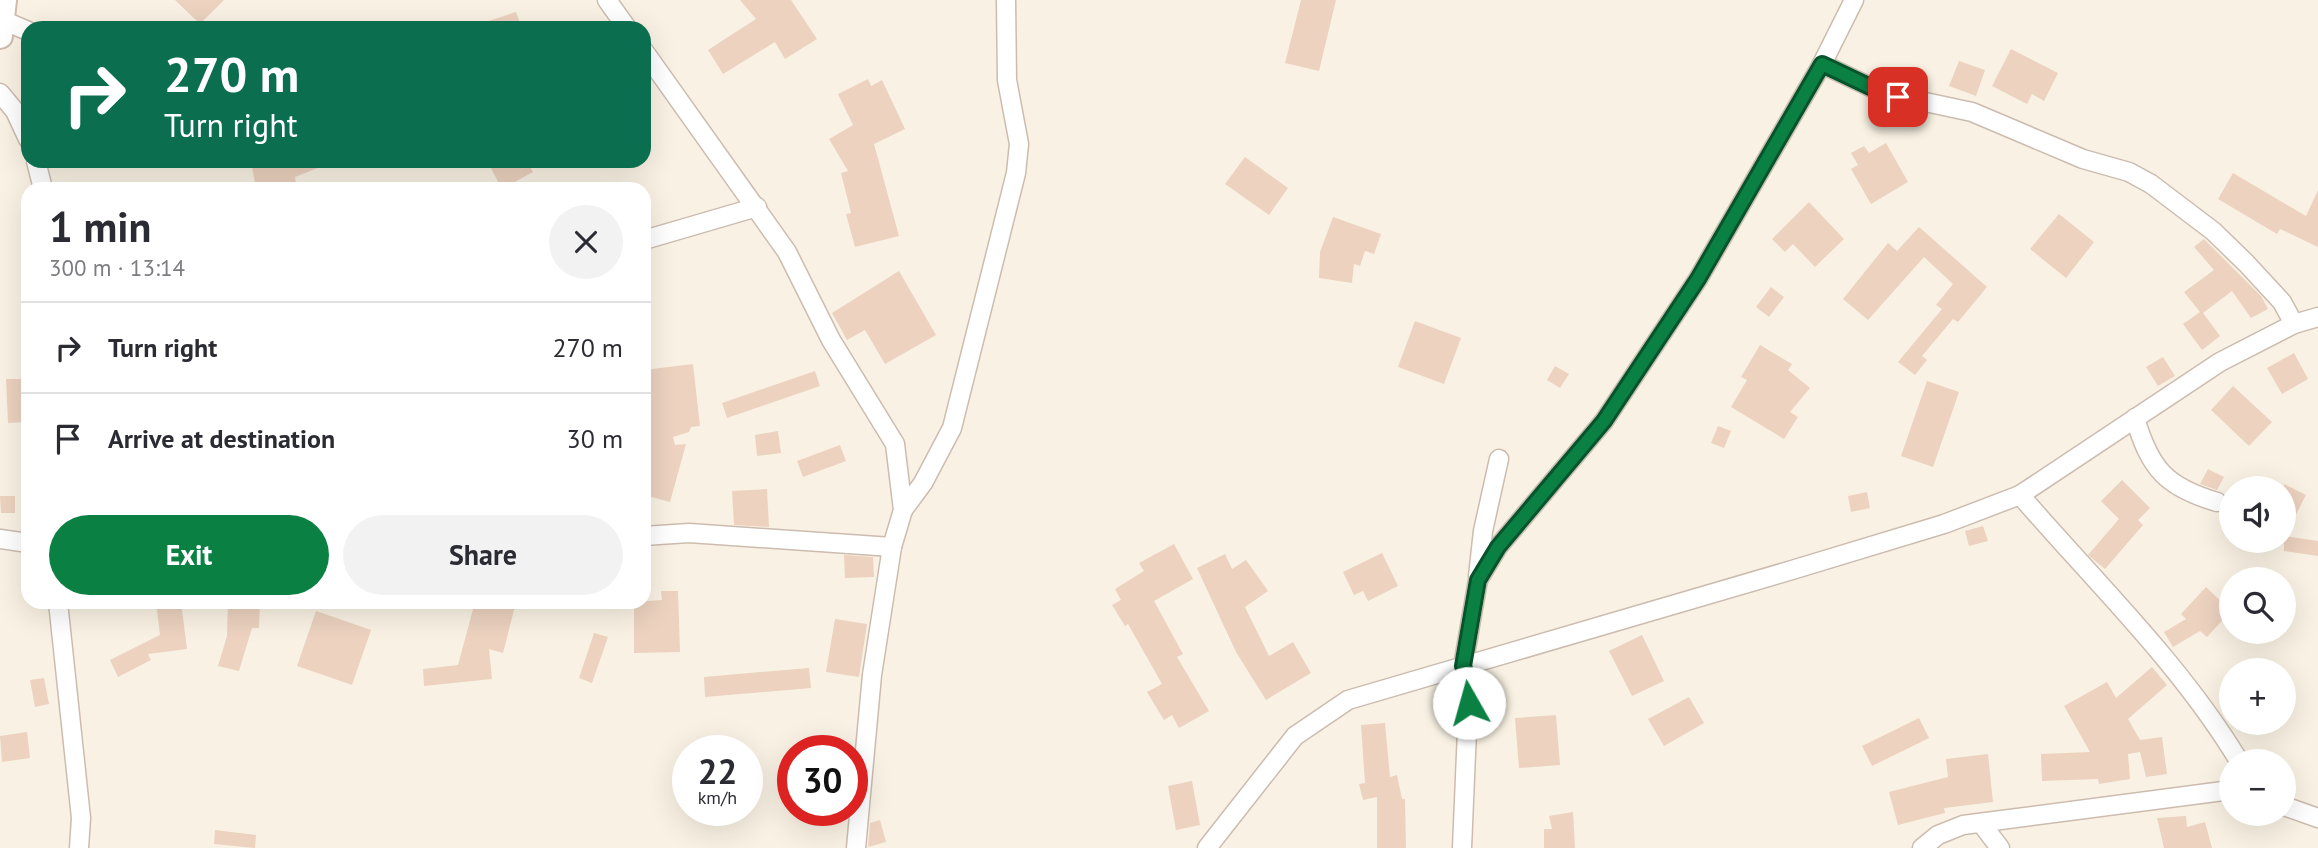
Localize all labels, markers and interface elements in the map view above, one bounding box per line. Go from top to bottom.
text: 270 m [164,42,299,106]
icon: right [49,49,140,140]
pin [1868,67,1928,127]
icon: arrive [1879,78,1917,116]
text: Turn right [164,104,298,146]
text: 1 min [49,199,151,254]
button: close [549,205,623,279]
text: 300 m · 13:14 [49,253,185,282]
icon: right [49,329,87,367]
text: Turn right [108,331,217,364]
text: 270 m [552,331,623,364]
icon: arrive [49,420,87,458]
text: Arrive at destination [108,422,335,455]
text: 30 m [567,422,623,455]
map controls [2219,476,2296,826]
button: sound [2219,476,2296,553]
button: Exit [49,515,329,595]
button: Share [343,515,623,595]
button: search [2219,567,2296,644]
button: + [2219,658,2296,735]
position arrow [1432,666,1506,740]
speed limit sign: 30 [777,735,868,826]
text: 22 [698,748,737,794]
button: − [2219,749,2296,826]
text: km/h [698,786,737,809]

